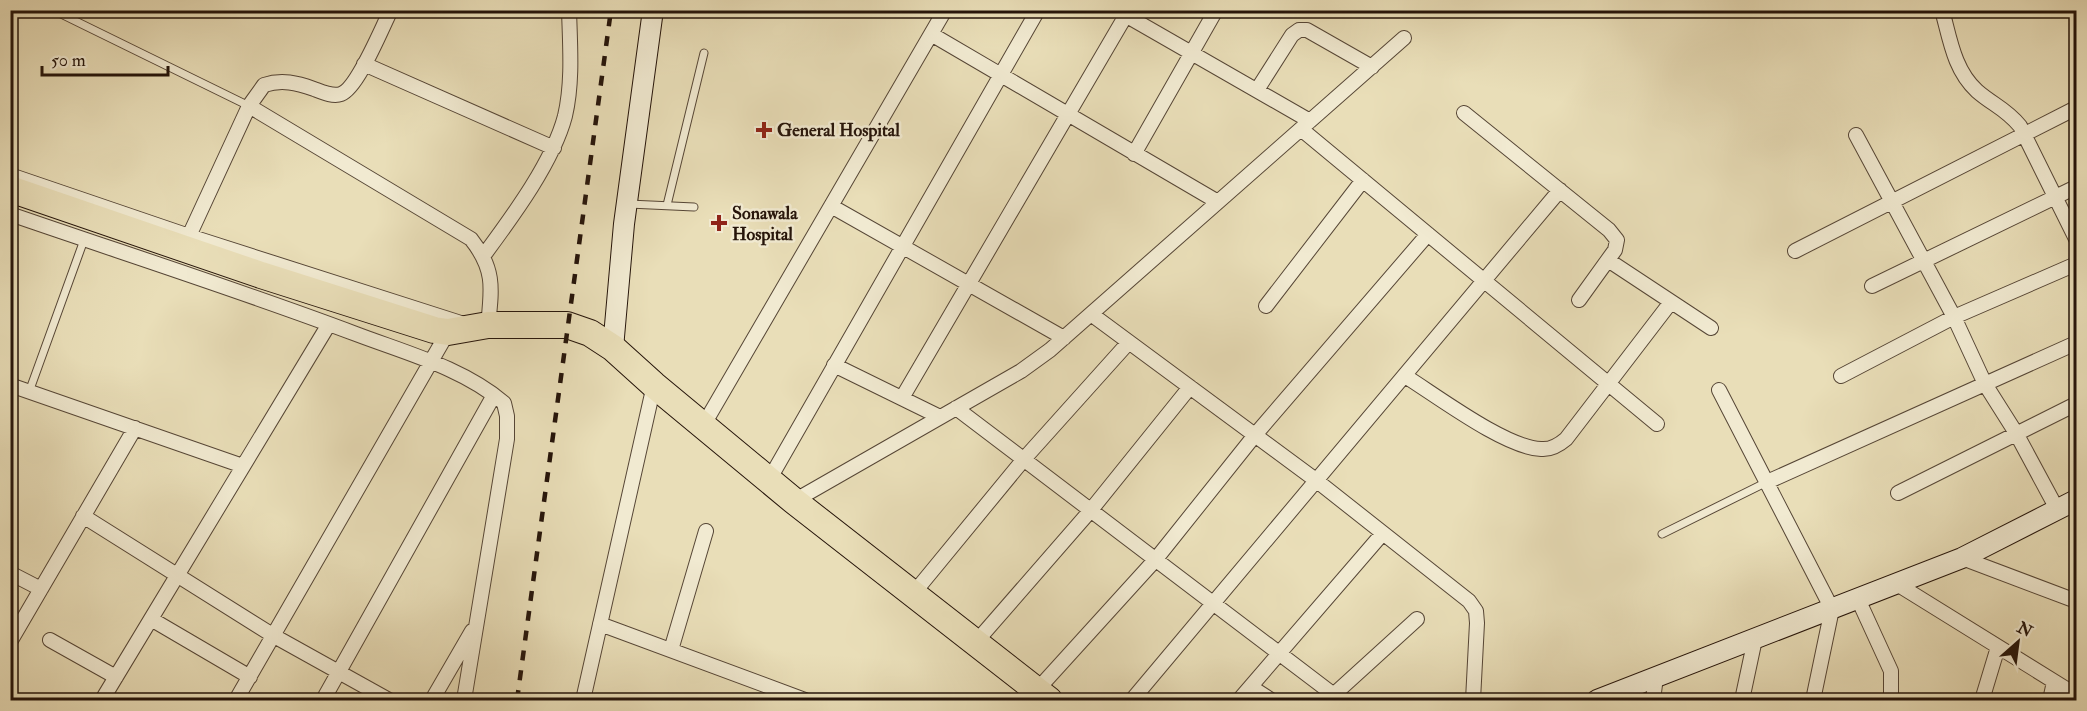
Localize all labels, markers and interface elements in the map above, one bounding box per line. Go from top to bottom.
scale bar [42,39,168,77]
text: 50 m [51,49,86,72]
place label: General Hospital [777,119,900,142]
marker: General Hospital [755,121,773,139]
place label: Sonawala Hospital [732,202,798,246]
marker: Sonawala Hospital [710,214,728,232]
north arrow [1988,612,2048,672]
text: N [2013,617,2036,642]

